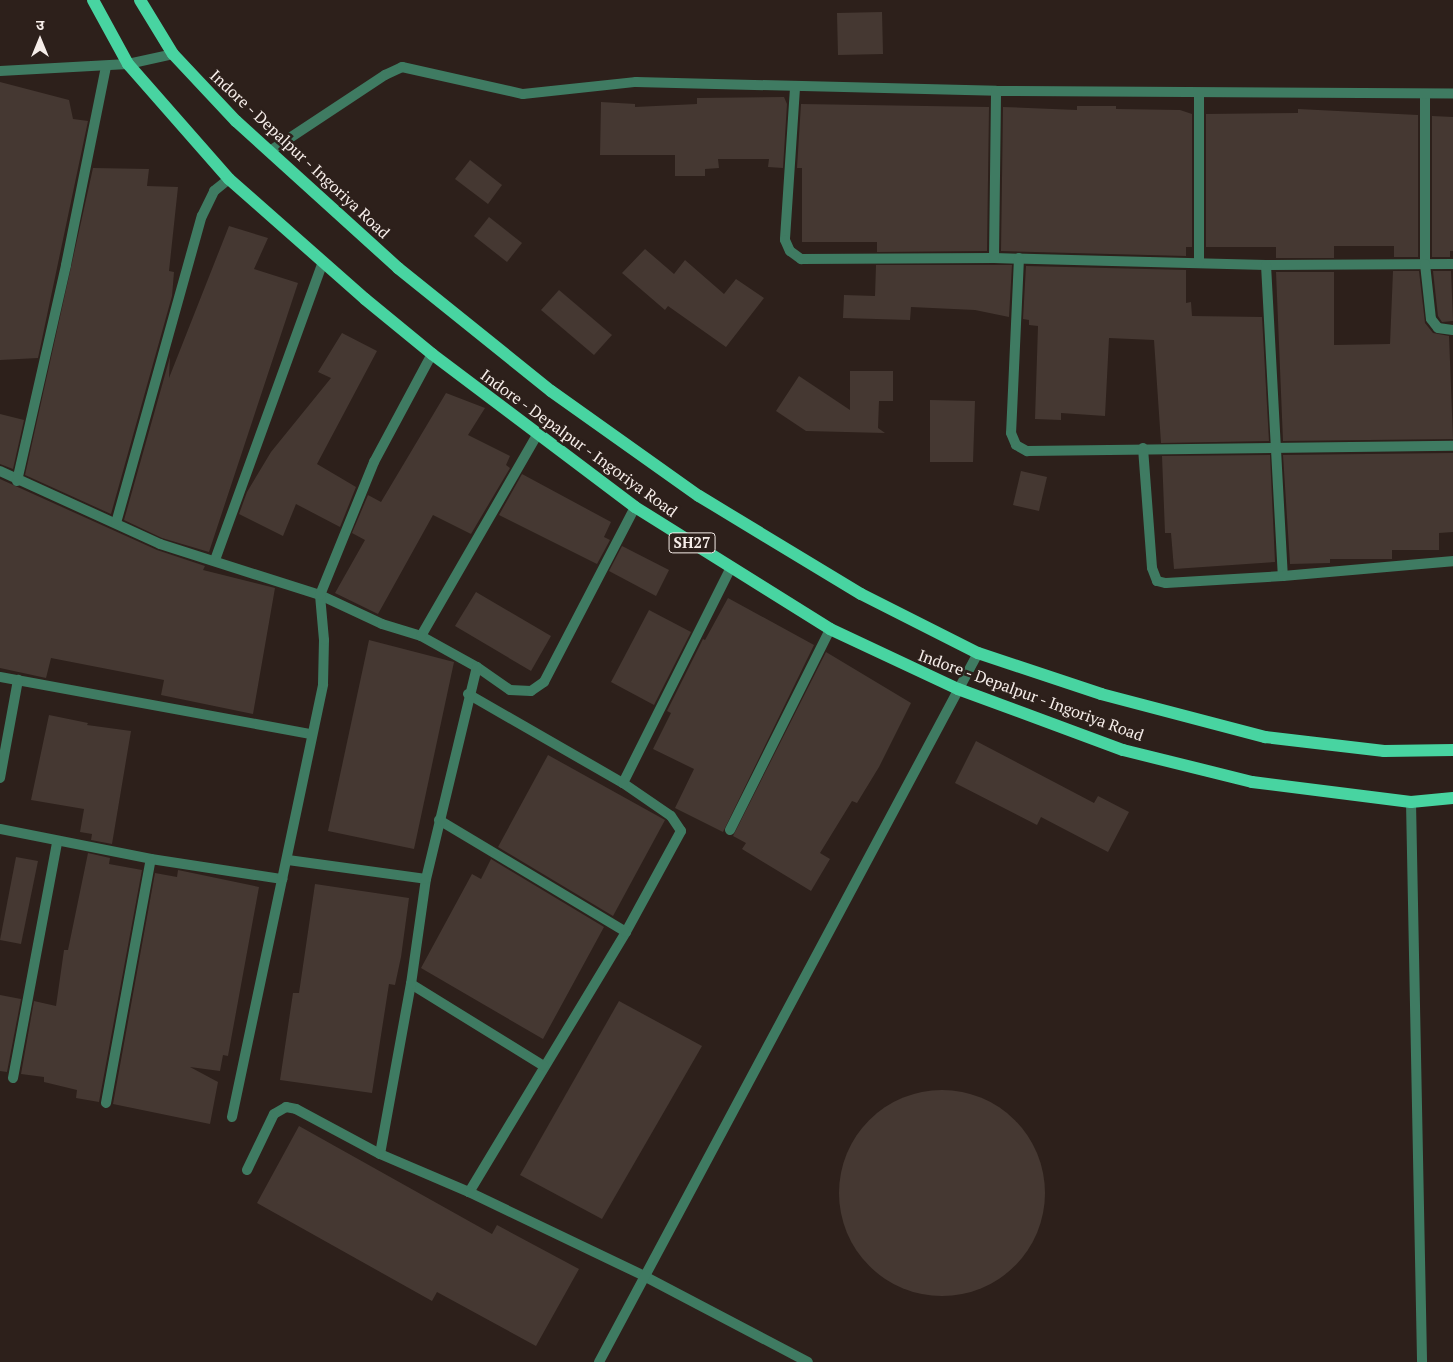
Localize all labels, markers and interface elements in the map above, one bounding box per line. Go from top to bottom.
north arrow [15,15,65,65]
text: उ [36,15,44,34]
street label: Indore - Depalpur - Ingoriya Road [205,65,395,243]
street label: Indore - Depalpur - Ingoriya Road [476,364,682,522]
road number: SH27 [668,530,716,556]
street label: Indore - Depalpur - Ingoriya Road [914,645,1148,745]

